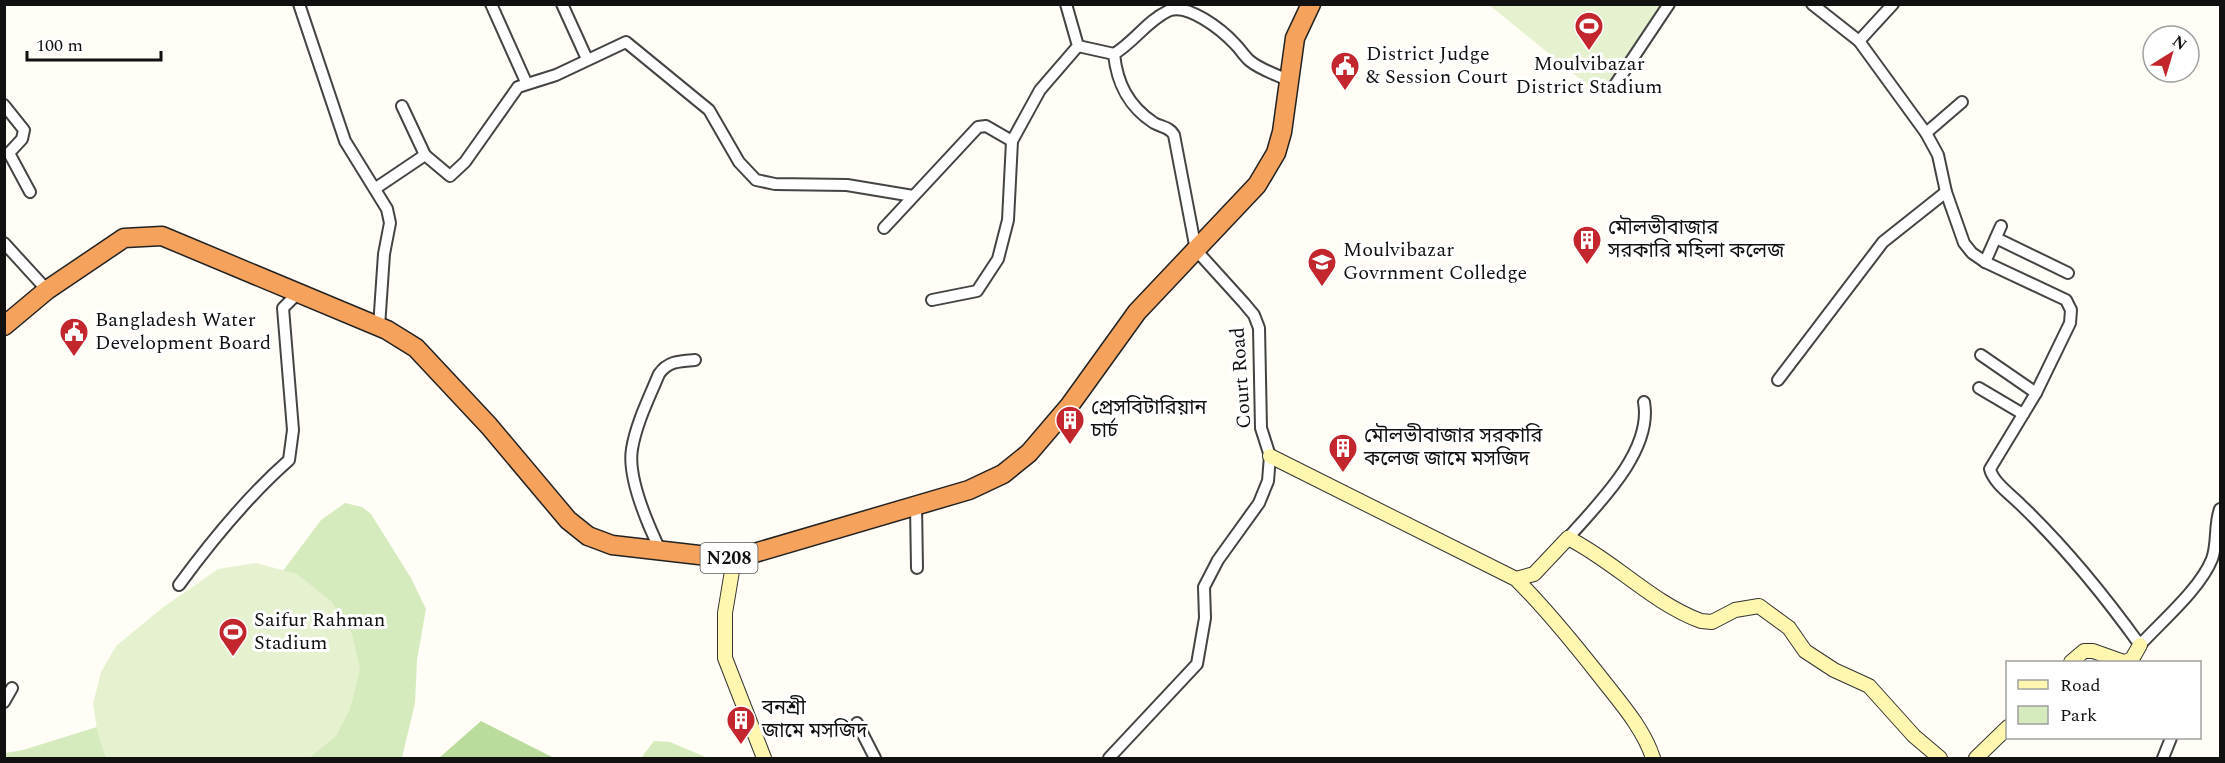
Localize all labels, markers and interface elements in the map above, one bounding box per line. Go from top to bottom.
sports icon: Moulvibazar District Stadium [1573,10,1605,52]
scale bar [27,24,160,62]
north arrow [2141,24,2201,84]
text: N [2167,29,2192,56]
text: 100 m [36,32,83,59]
place label: District Judge & Session Court [1366,39,1508,92]
place label: Moulvibazar District Stadium [1516,49,1662,102]
public building icon: District Judge & Session Court [1329,50,1361,92]
place label: মৌলভীবাজার সরকারি মহিলা কলেজ [1607,213,1785,266]
building icon: মৌলভীবাজার সরকারি মহিলা কলেজ [1571,224,1603,266]
place label: Moulvibazar Govrnment Colledge [1343,235,1527,288]
school or university icon: Moulvibazar Govrnment Colledge [1306,246,1338,288]
place label: Bangladesh Water Development Board [95,305,271,358]
public building icon: Bangladesh Water Development Board [58,316,90,358]
street label: Court Road [1222,326,1260,430]
place label: প্রেসবিটারিয়ান চার্চ [1090,393,1208,446]
building icon: প্রেসবিটারিয়ান চার্চ [1054,404,1086,446]
place label: মৌলভীবাজার সরকারি কলেজ জামে মসজিদ [1363,421,1544,474]
building icon: মৌলভীবাজার সরকারি কলেজ জামে মসজিদ [1327,432,1359,474]
road number: N208 [700,543,758,573]
place label: Saifur Rahman Stadium [254,605,385,658]
sports icon: Saifur Rahman Stadium [217,616,249,658]
legend [2006,661,2201,739]
text: Road [2060,672,2101,699]
place label: বনশ্রী জামে মসজিদ [761,693,868,746]
text: Park [2060,702,2097,729]
building icon: বনশ্রী জামে মসজিদ [725,704,757,746]

